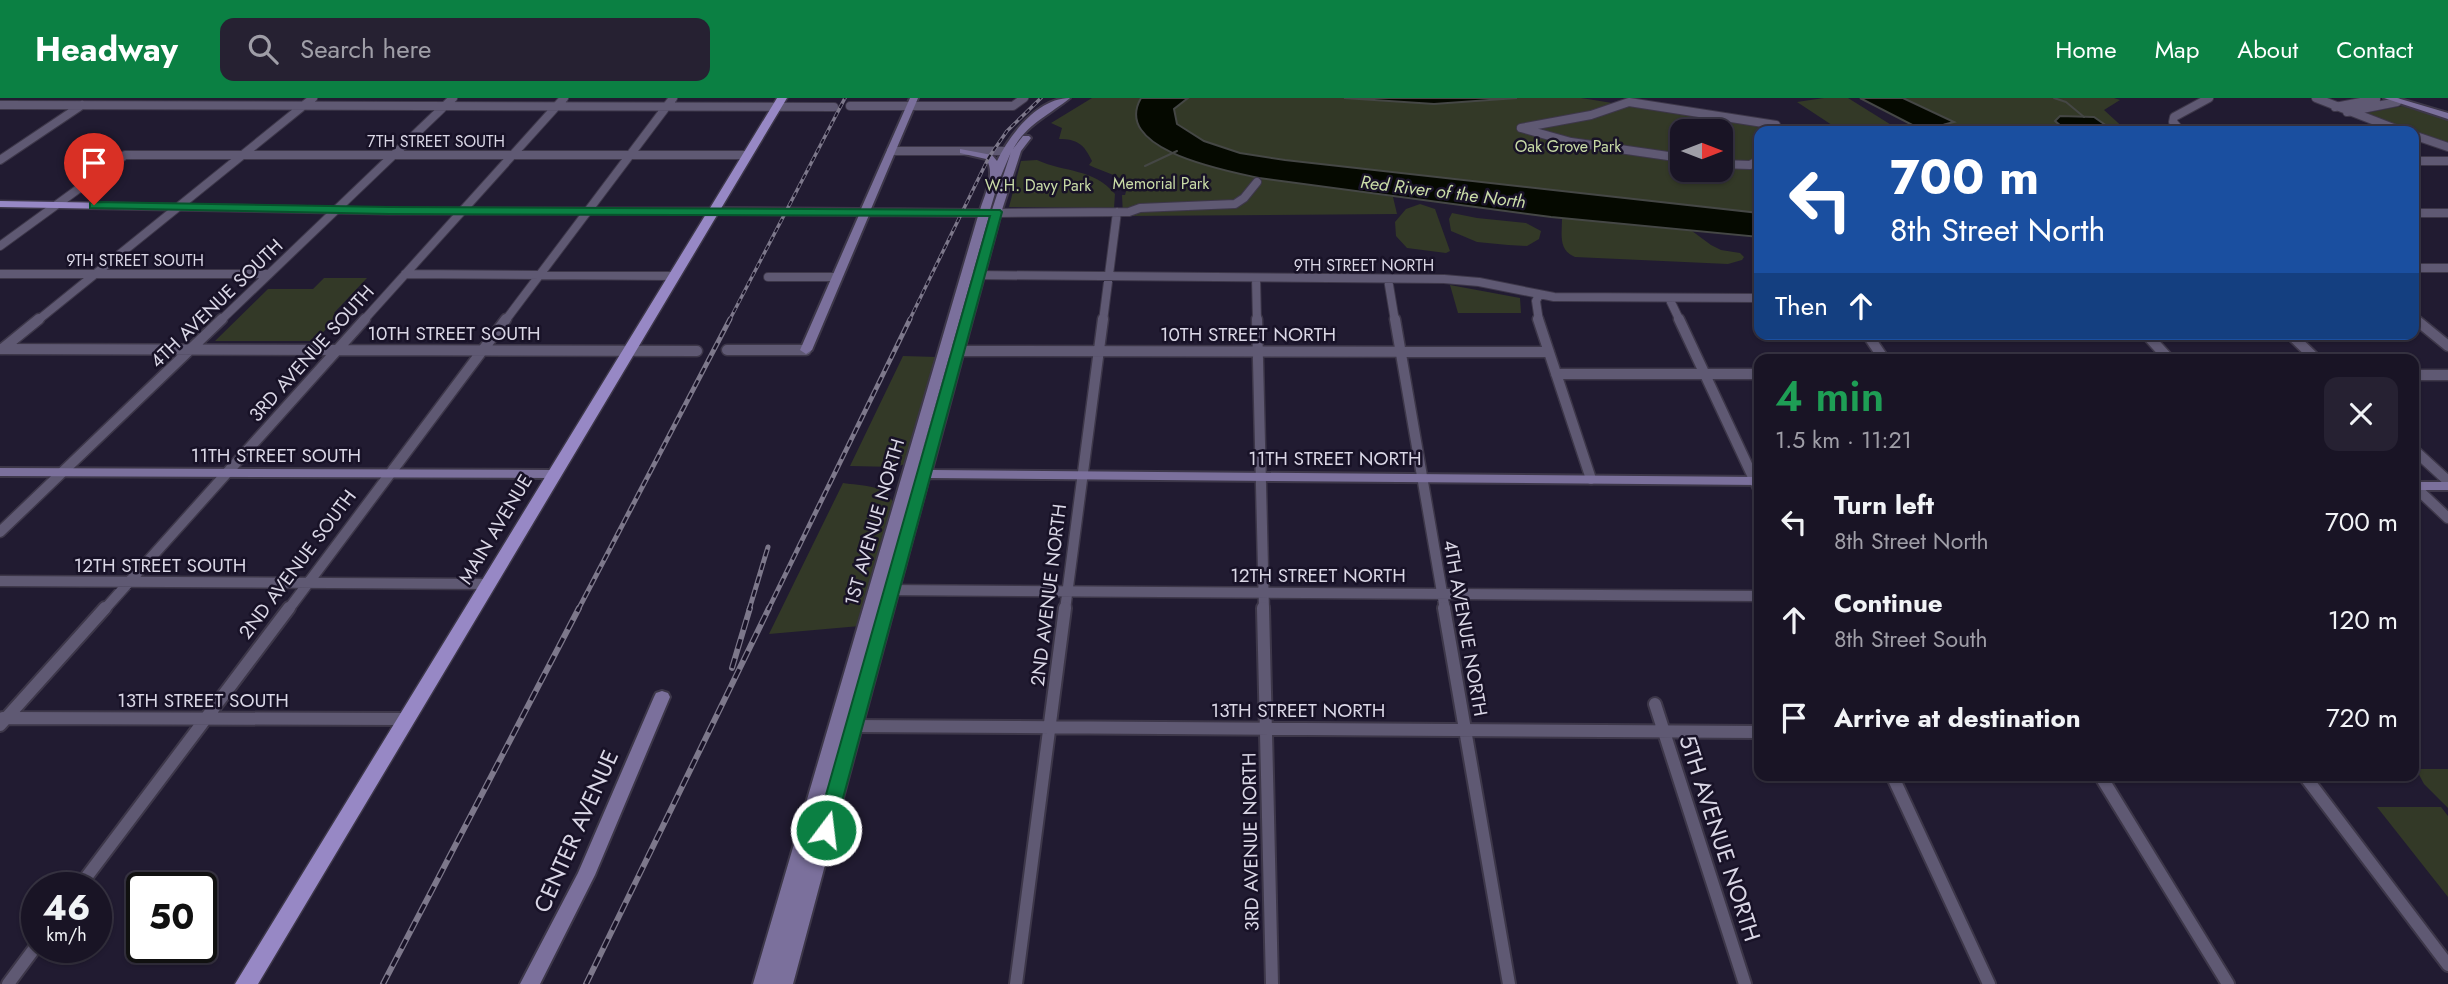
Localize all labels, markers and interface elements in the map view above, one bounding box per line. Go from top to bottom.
search box [220,18,710,81]
text: Headway [35,26,178,73]
icon: search [244,30,282,68]
text: Search here [300,30,431,68]
text: Home [2055,32,2117,67]
text: Map [2155,32,2199,67]
text: About [2237,32,2298,67]
text: Contact [2336,32,2413,67]
north arrow [1670,119,1732,182]
map controls [1670,119,1733,182]
street label: 7TH STREET SOUTH [367,130,505,153]
pin [64,133,124,205]
park label: Oak Grove Park [1515,135,1622,158]
text: 700 m [1890,142,2039,212]
icon: arrive [75,144,113,182]
icon: left [1775,154,1866,245]
water label: Red River of the North [1359,169,1527,215]
park label: Memorial Park [1113,172,1210,195]
park label: W.H. Davy Park [985,174,1092,197]
text: 8th Street North [1890,207,2105,253]
street label: 4TH AVENUE SOUTH [144,233,289,374]
street label: 9TH STREET SOUTH [66,249,204,272]
street label: 9TH STREET NORTH [1294,254,1434,277]
street label: 3RD AVENUE SOUTH [243,279,380,428]
text: Then [1775,287,1828,325]
icon: ahead [1842,287,1880,325]
street label: 10TH STREET SOUTH [367,320,541,347]
street label: 10TH STREET NORTH [1160,321,1336,348]
text: 4 min [1775,366,1884,427]
button: close [2324,377,2398,451]
text: 1.5 km · 11:21 [1775,423,1912,457]
street label: 1ST AVENUE NORTH [838,435,911,609]
street label: 11TH STREET SOUTH [191,442,361,469]
street label: 11TH STREET NORTH [1248,445,1422,472]
street label: MAIN AVENUE [452,469,539,589]
street label: 2ND AVENUE SOUTH [232,484,362,644]
text: Turn left [1834,486,1934,524]
street label: 2ND AVENUE NORTH [1024,502,1073,688]
icon: left [1775,503,1813,541]
text: 700 m [2325,503,2398,541]
text: 8th Street North [1834,524,1989,558]
street label: 4TH AVENUE NORTH [1437,538,1494,718]
street label: 12TH STREET SOUTH [74,552,246,579]
street label: 12TH STREET NORTH [1230,562,1406,589]
text: Continue [1834,584,1943,622]
icon: ahead [1775,601,1813,639]
text: 120 m [2328,601,2398,639]
text: 8th Street South [1834,622,1988,656]
street label: 13TH STREET SOUTH [117,687,289,714]
street label: 13TH STREET NORTH [1211,697,1385,724]
icon: arrive [1775,699,1813,737]
text: Arrive at destination [1834,699,2081,737]
text: 720 m [2326,699,2398,737]
street label: 5TH AVENUE NORTH [1671,730,1769,946]
street label: CENTER AVENUE [525,744,627,918]
street label: 3RD AVENUE NORTH [1235,752,1266,932]
position arrow [789,793,863,867]
speed limit sign: 50 [126,872,217,963]
text: 46 [43,883,90,933]
text: km/h [46,922,87,948]

